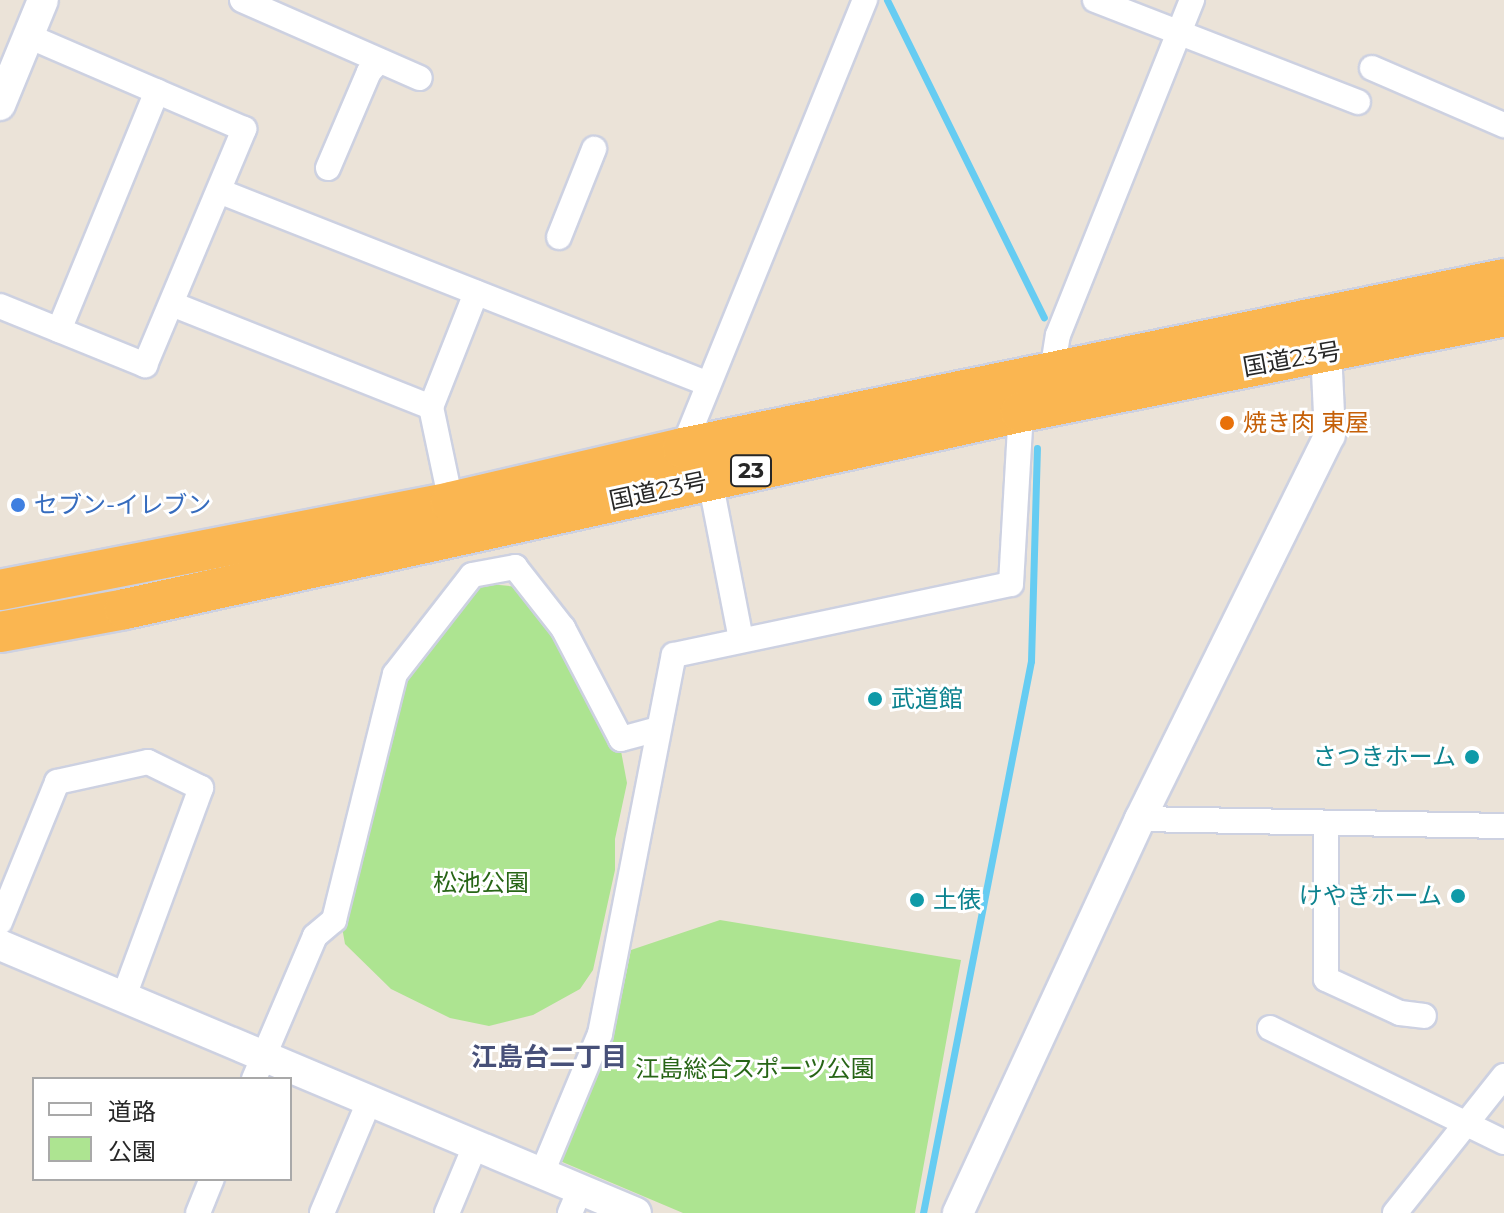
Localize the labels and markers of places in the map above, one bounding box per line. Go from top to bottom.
place label: 焼き肉 東屋 [1243,409,1369,437]
marker: 焼き肉 東屋 [1218,414,1236,432]
place label: セブン-イレブン [34,491,211,519]
marker: セブン-イレブン [9,496,27,514]
place label: 武道館 [891,685,963,713]
marker: 武道館 [866,690,884,708]
place label: さつきホーム [1312,743,1456,771]
marker: さつきホーム [1463,748,1481,766]
place label: けやきホーム [1298,882,1442,910]
place label: 土俵 [933,886,981,914]
marker: けやきホーム [1449,887,1467,905]
marker: 土俵 [908,891,926,909]

